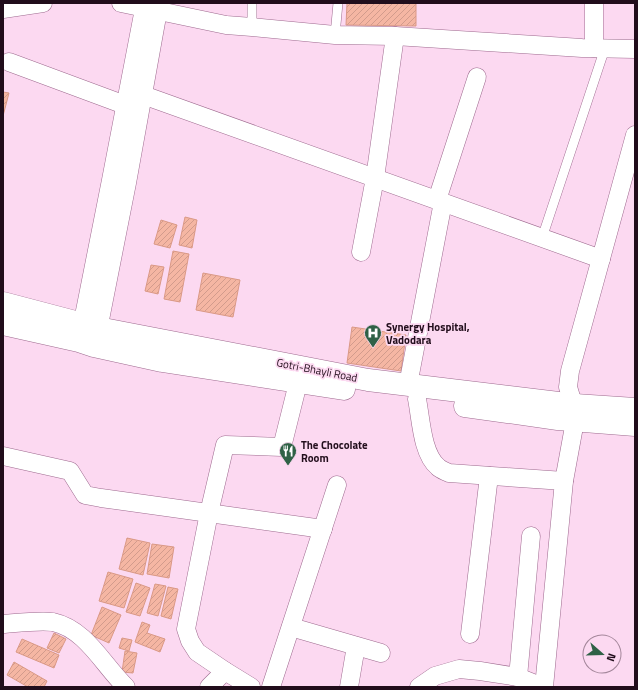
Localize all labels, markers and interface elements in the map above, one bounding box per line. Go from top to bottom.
place label: Synergy Hospital, Vadodara [386,319,470,348]
hospital icon: Synergy Hospital, Vadodara [363,323,383,348]
street label: Gotri-Bhayli Road [275,354,359,386]
place label: The Chocolate Room [301,437,368,466]
restaurant icon: The Chocolate Room [278,441,298,466]
north arrow [582,634,622,674]
text: N [603,651,620,664]

